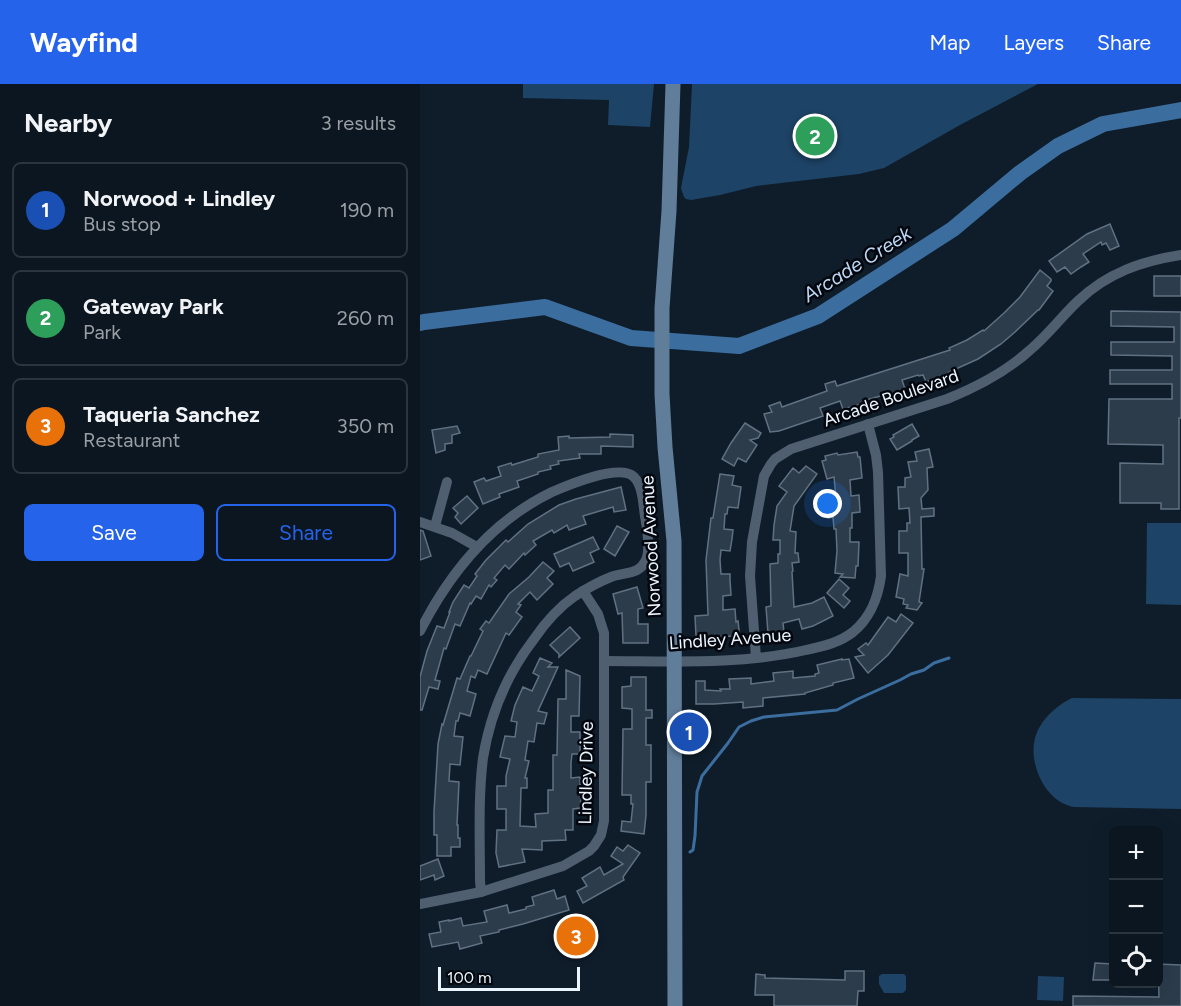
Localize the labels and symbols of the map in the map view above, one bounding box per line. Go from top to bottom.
pin: 2 [796,113,834,158]
water label: Arcade Creek [797,220,917,307]
street label: Arcade Boulevard [820,364,962,432]
street label: Norwood Avenue [636,475,666,617]
your location [813,489,842,518]
street label: Lindley Avenue [668,624,792,654]
pin: 1 [670,710,708,754]
street label: Lindley Drive [574,721,598,825]
pin: 3 [556,914,596,958]
scale bar [438,964,580,992]

